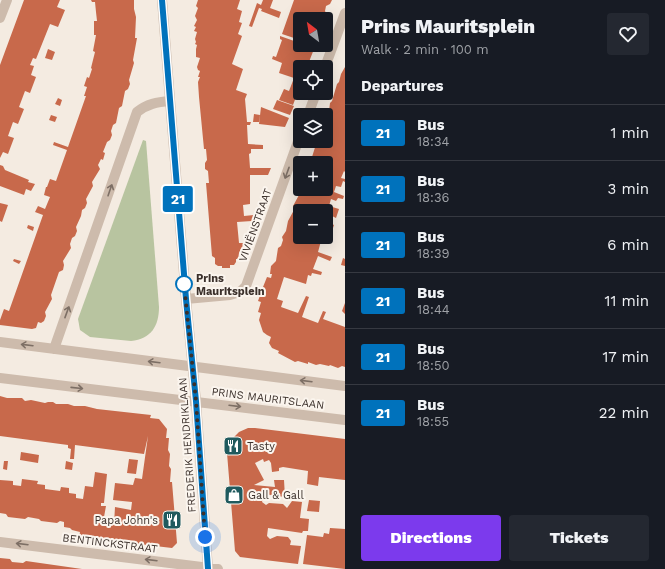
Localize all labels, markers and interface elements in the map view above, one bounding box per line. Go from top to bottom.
north arrow [293,12,333,52]
map controls [293,12,333,244]
button: heart [607,13,649,55]
text: Prins Mauritsplein [361,15,535,38]
text: Walk · 2 min · 100 m [361,42,489,57]
button: locate [293,60,333,100]
text: Departures [361,77,444,95]
button: layers [293,108,333,148]
text: Bus [417,116,445,134]
text: 1 min [610,124,649,142]
text: 21 [376,125,390,141]
text: 18:34 [417,134,449,149]
button: + [293,156,333,196]
one-way arrow [282,166,290,178]
text: Bus [417,172,445,190]
text: 3 min [608,180,649,198]
text: 21 [376,181,390,197]
one-way arrow [107,183,114,196]
line badge: 21 [160,186,196,212]
street label: VIVIËNSTRAAT [235,186,275,263]
text: 18:36 [417,190,449,205]
text: 21 [171,191,185,207]
button: − [293,204,333,244]
text: Bus [417,228,445,246]
text: 6 min [607,236,649,254]
text: 21 [376,237,390,253]
text: 18:39 [417,246,450,261]
place label: Prins Mauritsplein [196,272,265,298]
marker: Prins Mauritsplein [175,275,193,293]
text: Bus [417,284,445,302]
text: 11 min [605,292,649,310]
text: 21 [376,293,390,309]
text: 18:44 [417,302,450,317]
one-way arrow [63,307,71,319]
text: Bus [417,340,445,358]
one-way arrow [21,341,34,349]
text: 17 min [602,348,649,366]
text: 21 [376,349,390,365]
one-way arrow [148,358,161,365]
text: 18:50 [417,358,450,373]
street label: FREDERIK HENDRIKLAAN [176,377,199,513]
one-way arrow [300,377,313,385]
one-way arrow [70,384,83,391]
street label: PRINS MAURITSLAAN [211,385,325,412]
text: Bus [417,396,445,414]
one-way arrow [228,402,241,410]
text: 22 min [599,404,649,422]
text: 21 [376,405,390,421]
text: 18:55 [417,414,449,429]
restaurant icon: Tasty [222,435,244,457]
place label: Tasty [247,440,275,453]
shop icon: Gall & Gall [223,484,245,506]
place label: Gall & Gall [248,489,304,502]
restaurant icon: Papa John's [161,509,183,531]
place label: Papa John's [94,514,158,527]
button: Directions [361,515,501,561]
button: Tickets [509,515,649,561]
your location [195,527,215,547]
street label: BENTINCKSTRAAT [62,531,159,556]
one-way arrow [16,541,29,548]
one-way arrow [145,557,158,564]

